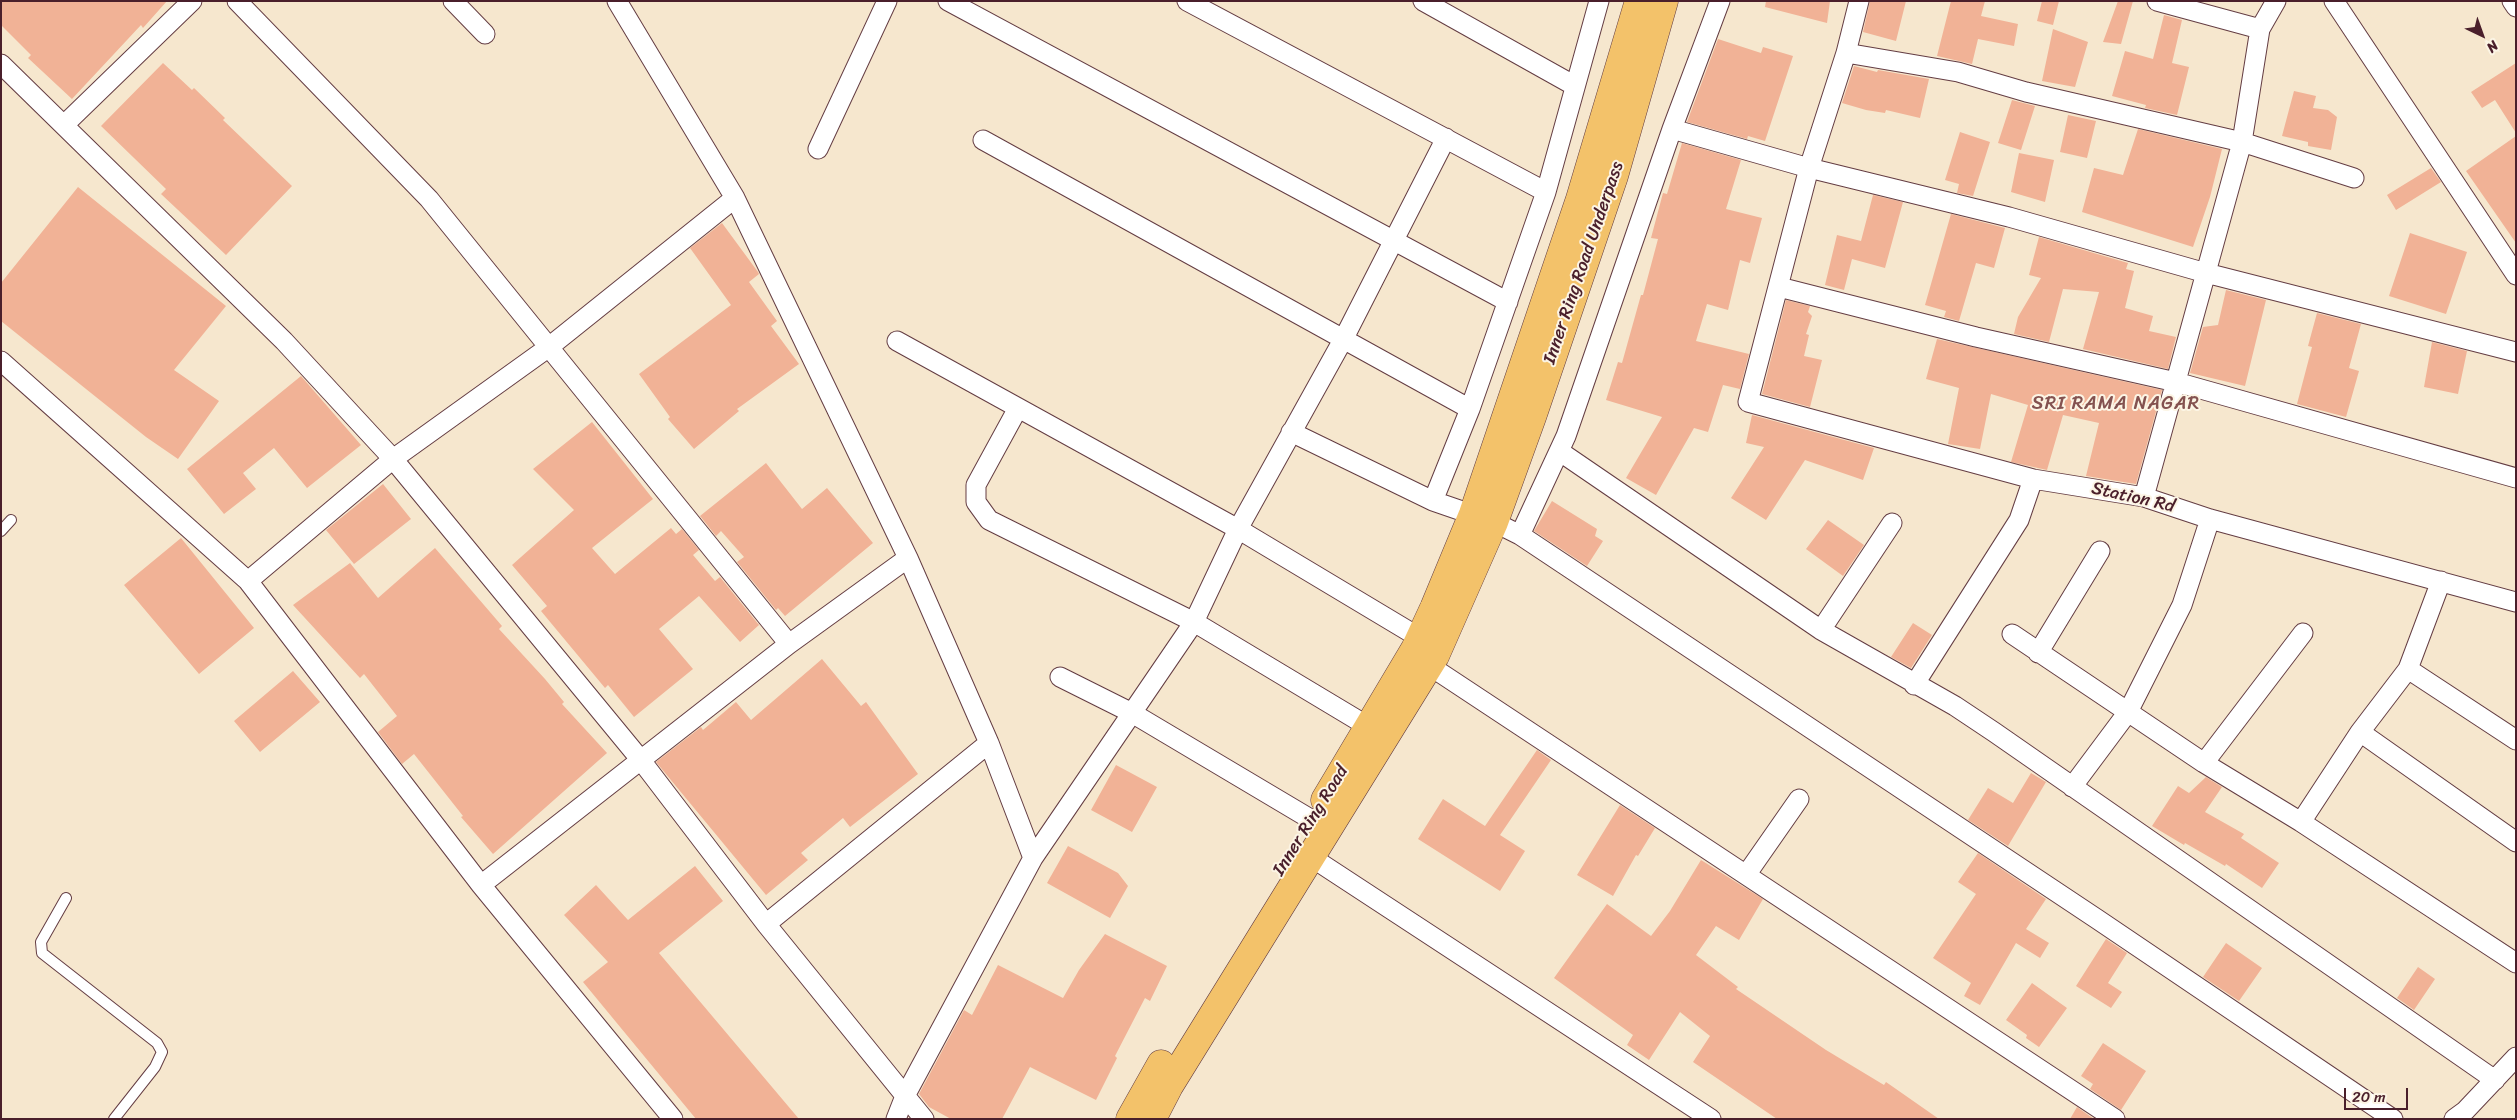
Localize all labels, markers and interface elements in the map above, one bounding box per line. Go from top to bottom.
north arrow [2457,10,2507,60]
text: N [2480,34,2504,59]
street label: Inner Ring Road Underpass [1539,159,1629,367]
district label: SRI RAMA NAGAR [2030,393,2202,415]
street label: Station Rd [2089,478,2177,518]
street label: Inner Ring Road [1269,762,1353,880]
scale bar [2347,1078,2411,1110]
text: 20 m [2352,1084,2386,1110]

